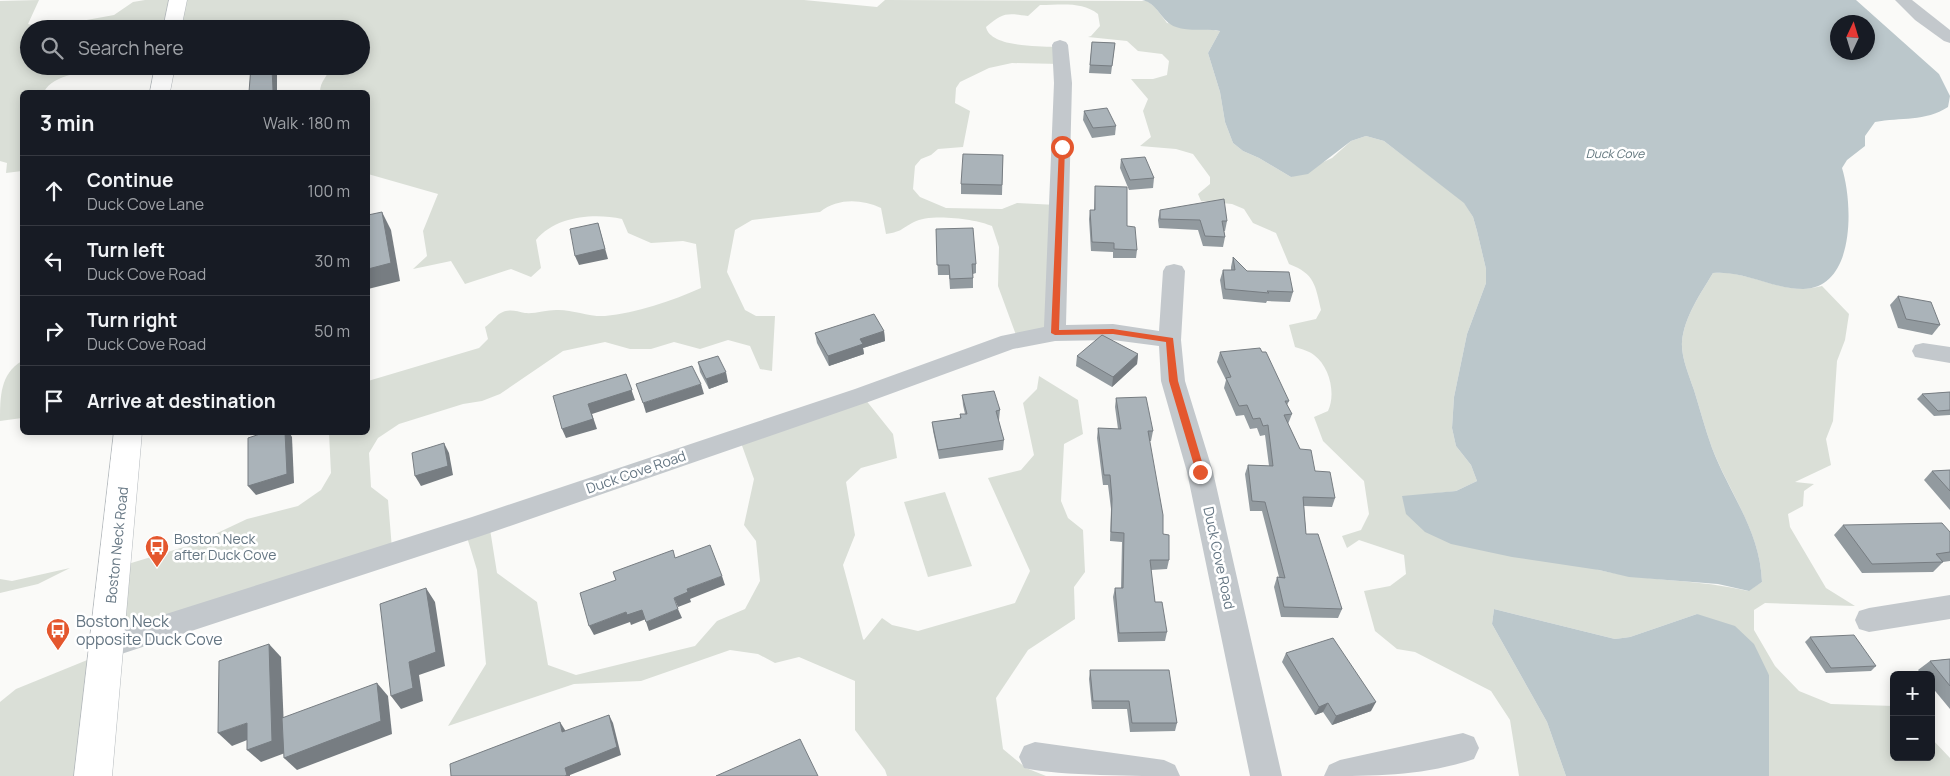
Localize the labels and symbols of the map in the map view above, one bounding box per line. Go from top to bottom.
north arrow [1830,15,1875,60]
route start [1051,136,1074,159]
water label: Duck Cove [1586,145,1645,162]
street label: Duck Cove Road [583,446,688,497]
route end [1189,461,1212,484]
street label: Boston Neck Road [101,486,132,604]
street label: Duck Cove Road [1199,505,1240,611]
place label: Boston Neck after Duck Cove [174,529,276,564]
bus stop icon: Boston Neck after Duck Cove [144,534,170,568]
place label: Boston Neck opposite Duck Cove [76,610,223,650]
bus stop icon: Boston Neck opposite Duck Cove [45,617,71,651]

